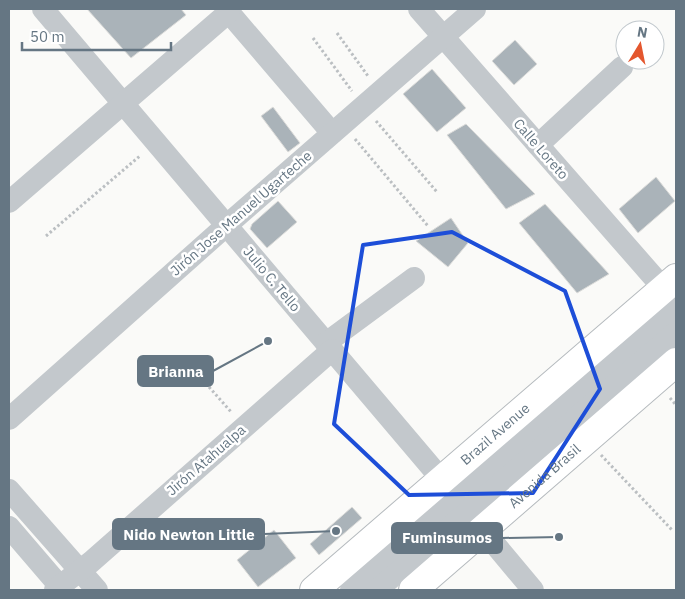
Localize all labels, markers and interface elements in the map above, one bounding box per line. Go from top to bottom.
scale bar [22,20,171,52]
north arrow [615,20,665,70]
text: N [636,22,649,42]
text: 50 m [30,27,65,46]
street label: Calle Loreto [510,115,572,183]
street label: Jirón Jose Manuel Ugarteche [167,146,316,279]
street label: Julio C. Tello [240,243,305,315]
callout: Brianna [138,356,213,386]
text: Brianna [148,362,204,381]
street label: Brazil Avenue [457,399,534,469]
street label: Jirón Atahualpa [163,420,250,499]
street label: Avenida Brasil [505,440,584,512]
callout: Nido Newton Little [113,519,264,549]
callout: Fuminsumos [392,523,502,553]
text: Nido Newton Little [123,525,255,544]
text: Fuminsumos [402,528,492,547]

